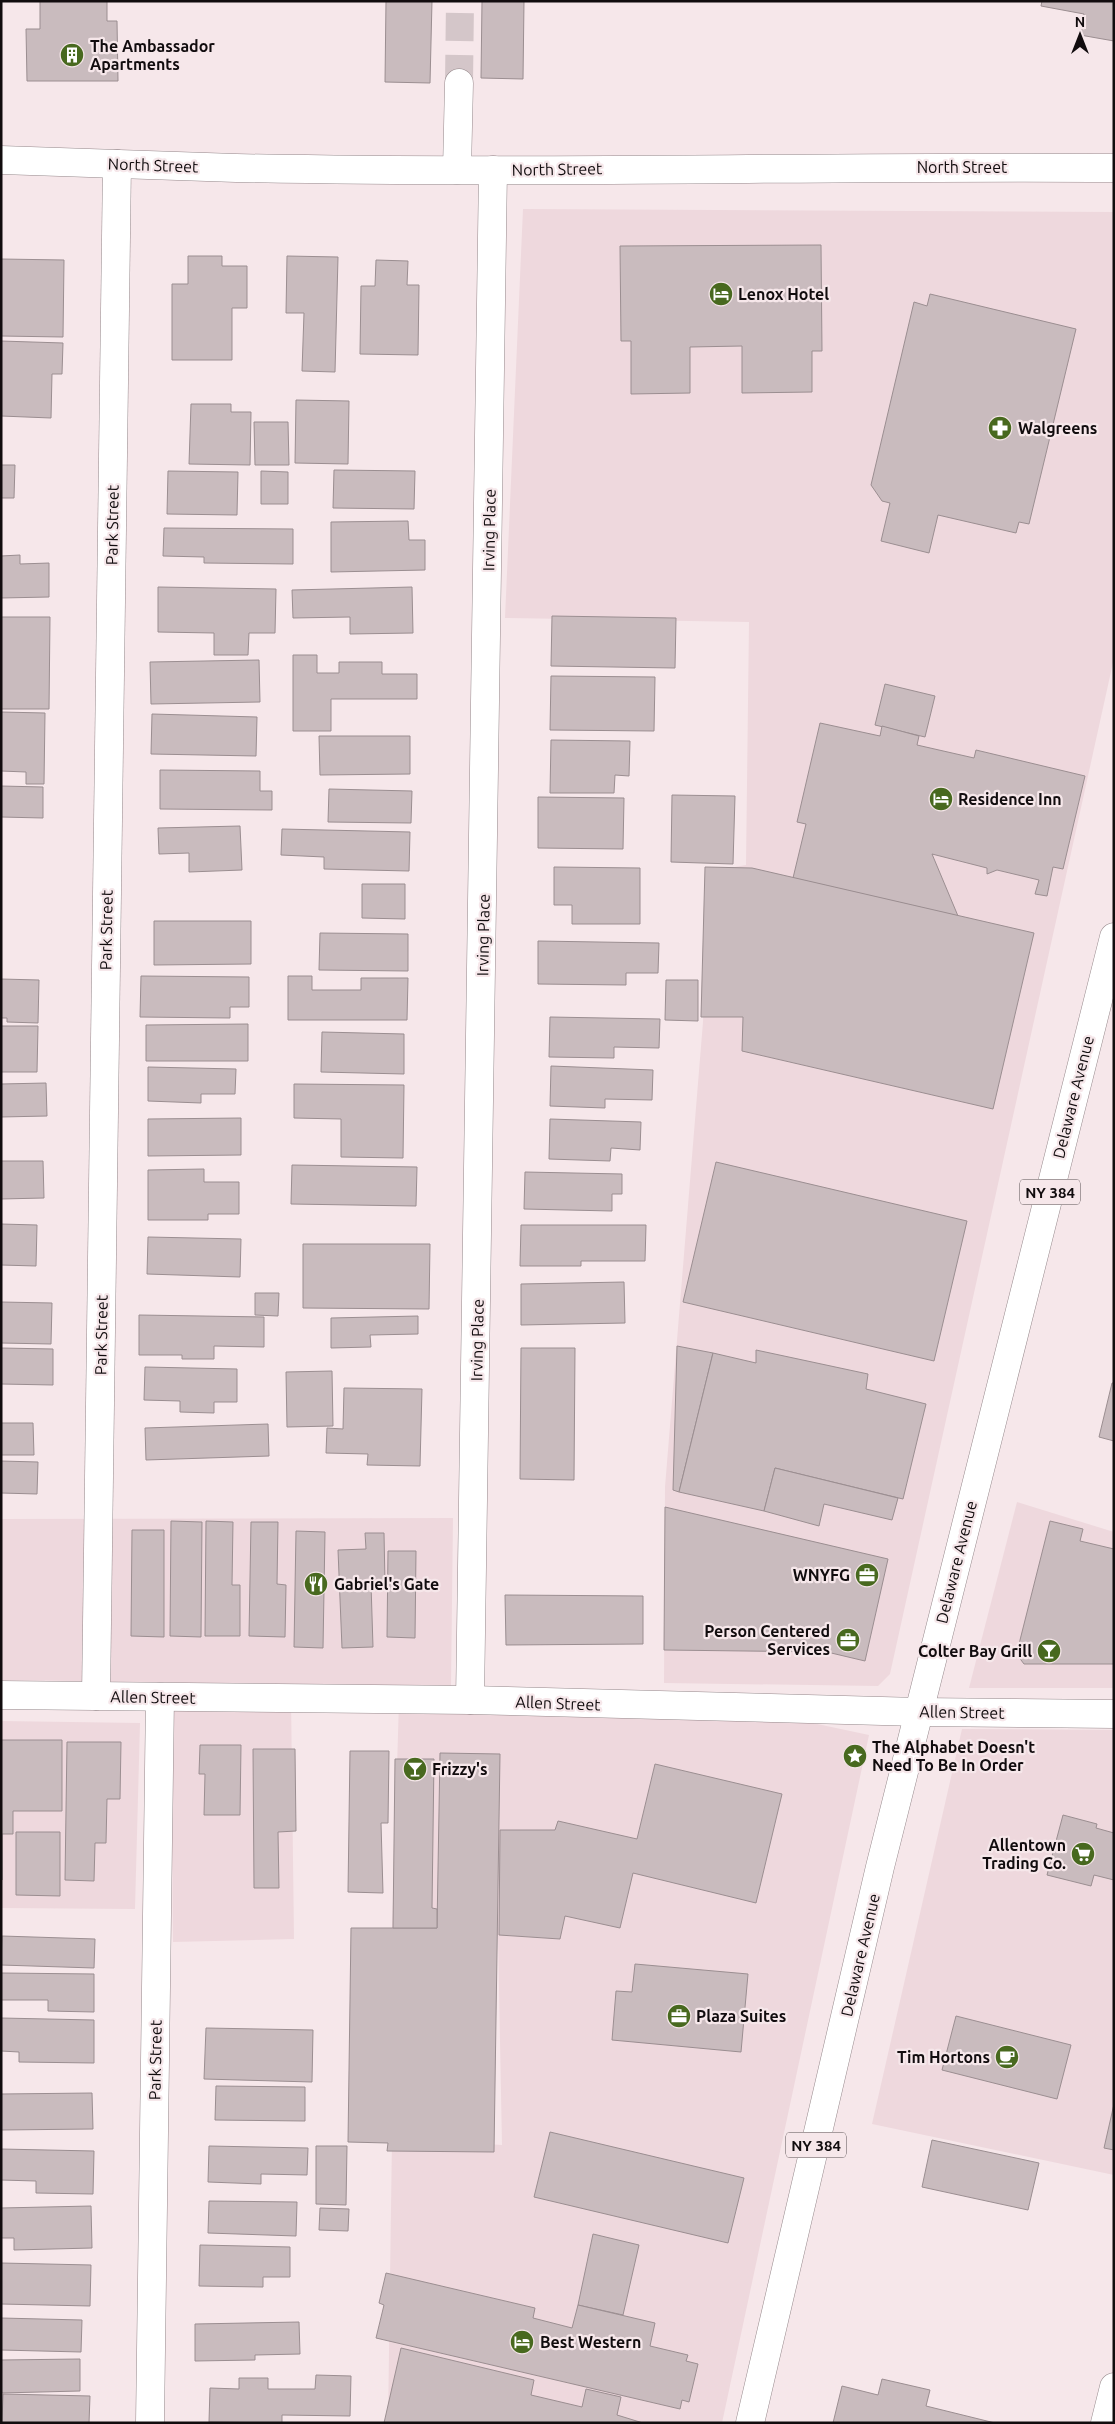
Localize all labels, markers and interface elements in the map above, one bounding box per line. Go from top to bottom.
north arrow [1055,10,1105,60]
text: N [1075,14,1085,30]
place label: The Ambassador Apartments [90,37,215,73]
building icon: The Ambassador Apartments [59,42,85,68]
street label: North Street [107,154,199,176]
street label: North Street [917,158,1008,176]
street label: North Street [512,159,603,179]
hotel icon: Lenox Hotel [708,281,734,307]
place label: Lenox Hotel [738,285,829,303]
pharmacy icon: Walgreens [987,415,1013,441]
place label: Walgreens [1018,419,1097,437]
street label: Park Street [102,484,122,565]
street label: Irving Place [479,489,499,571]
hotel icon: Residence Inn [928,786,954,812]
place label: Residence Inn [958,790,1062,808]
street label: Park Street [96,889,116,970]
street label: Irving Place [473,894,493,976]
street label: Delaware Avenue [1049,1034,1097,1160]
road number: NY 384 [1020,1180,1080,1204]
street label: Park Street [91,1294,111,1375]
street label: Irving Place [467,1299,487,1381]
street label: Delaware Avenue [932,1499,980,1625]
office icon: WNYFG [854,1562,880,1588]
place label: WNYFG [793,1566,850,1584]
restaurant icon: Gabriel's Gate [303,1571,329,1597]
place label: Gabriel's Gate [334,1575,439,1593]
place label: Person Centered Services [704,1622,830,1658]
office icon: Person Centered Services [835,1627,861,1653]
bar icon: Colter Bay Grill [1036,1638,1062,1664]
place label: Colter Bay Grill [918,1642,1032,1660]
street label: Allen Street [110,1687,196,1707]
street label: Allen Street [515,1693,602,1714]
street label: Allen Street [919,1702,1005,1722]
place label: The Alphabet Doesn't Need To Be In Order [872,1738,1035,1774]
place icon: The Alphabet Doesn't Need To Be In Order [842,1743,868,1769]
bar icon: Frizzy's [402,1756,428,1782]
place label: Frizzy's [432,1760,488,1778]
place label: Allentown Trading Co. [982,1836,1066,1872]
supermarket icon: Allentown Trading Co. [1070,1841,1096,1867]
street label: Delaware Avenue [837,1892,883,2018]
office icon: Plaza Suites [666,2003,692,2029]
place label: Plaza Suites [696,2007,786,2025]
street label: Park Street [145,2019,165,2100]
cafe icon: Tim Hortons [994,2044,1020,2070]
place label: Tim Hortons [897,2048,990,2066]
road number: NY 384 [786,2132,846,2158]
hotel icon: Best Western [509,2329,535,2355]
place label: Best Western [540,2333,641,2351]

